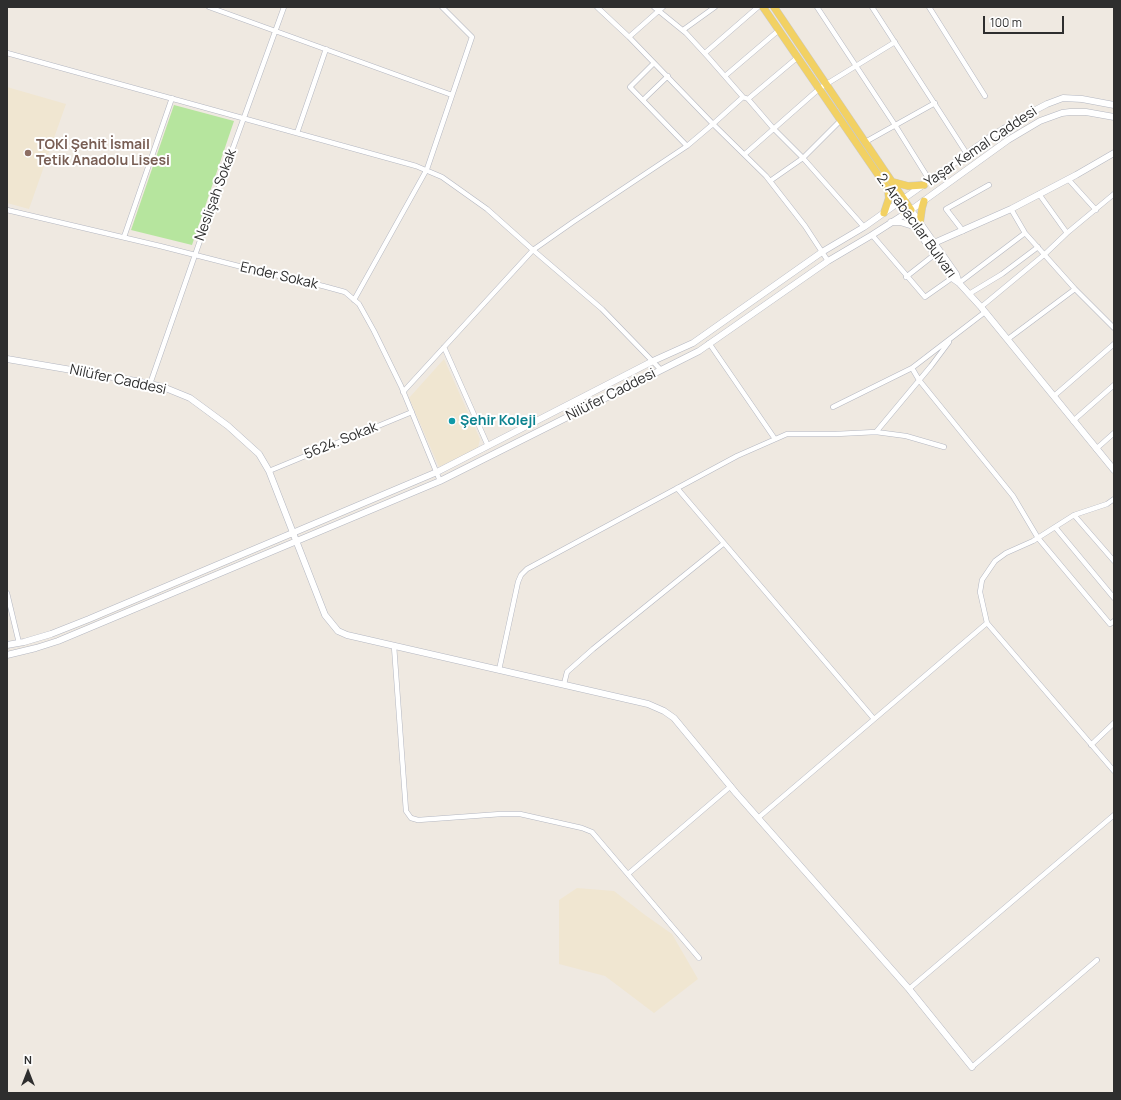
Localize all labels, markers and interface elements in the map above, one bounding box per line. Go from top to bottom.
scale bar [985,8,1066,34]
text: 100 m [990,14,1022,31]
street label: Yaşar Kemal Caddesi [922,103,1040,191]
place label: TOKİ Şehit İsmail Tetik Anadolu Lisesi [36,137,170,170]
street label: Neslişah Sokak [192,147,240,243]
marker: TOKİ Şehit İsmail Tetik Anadolu Lisesi [23,148,33,158]
street label: 2. Arabacılar Bulvarı [873,171,959,281]
street label: Ender Sokak [239,259,319,293]
street label: Nilüfer Caddesi [68,362,168,398]
street label: Nilüfer Caddesi [563,365,659,425]
place label: Şehir Koleji [460,413,536,429]
marker: Şehir Koleji [447,416,457,426]
street label: 5624. Sokak [302,419,380,463]
north arrow [8,1052,48,1092]
text: N [24,1052,32,1067]

